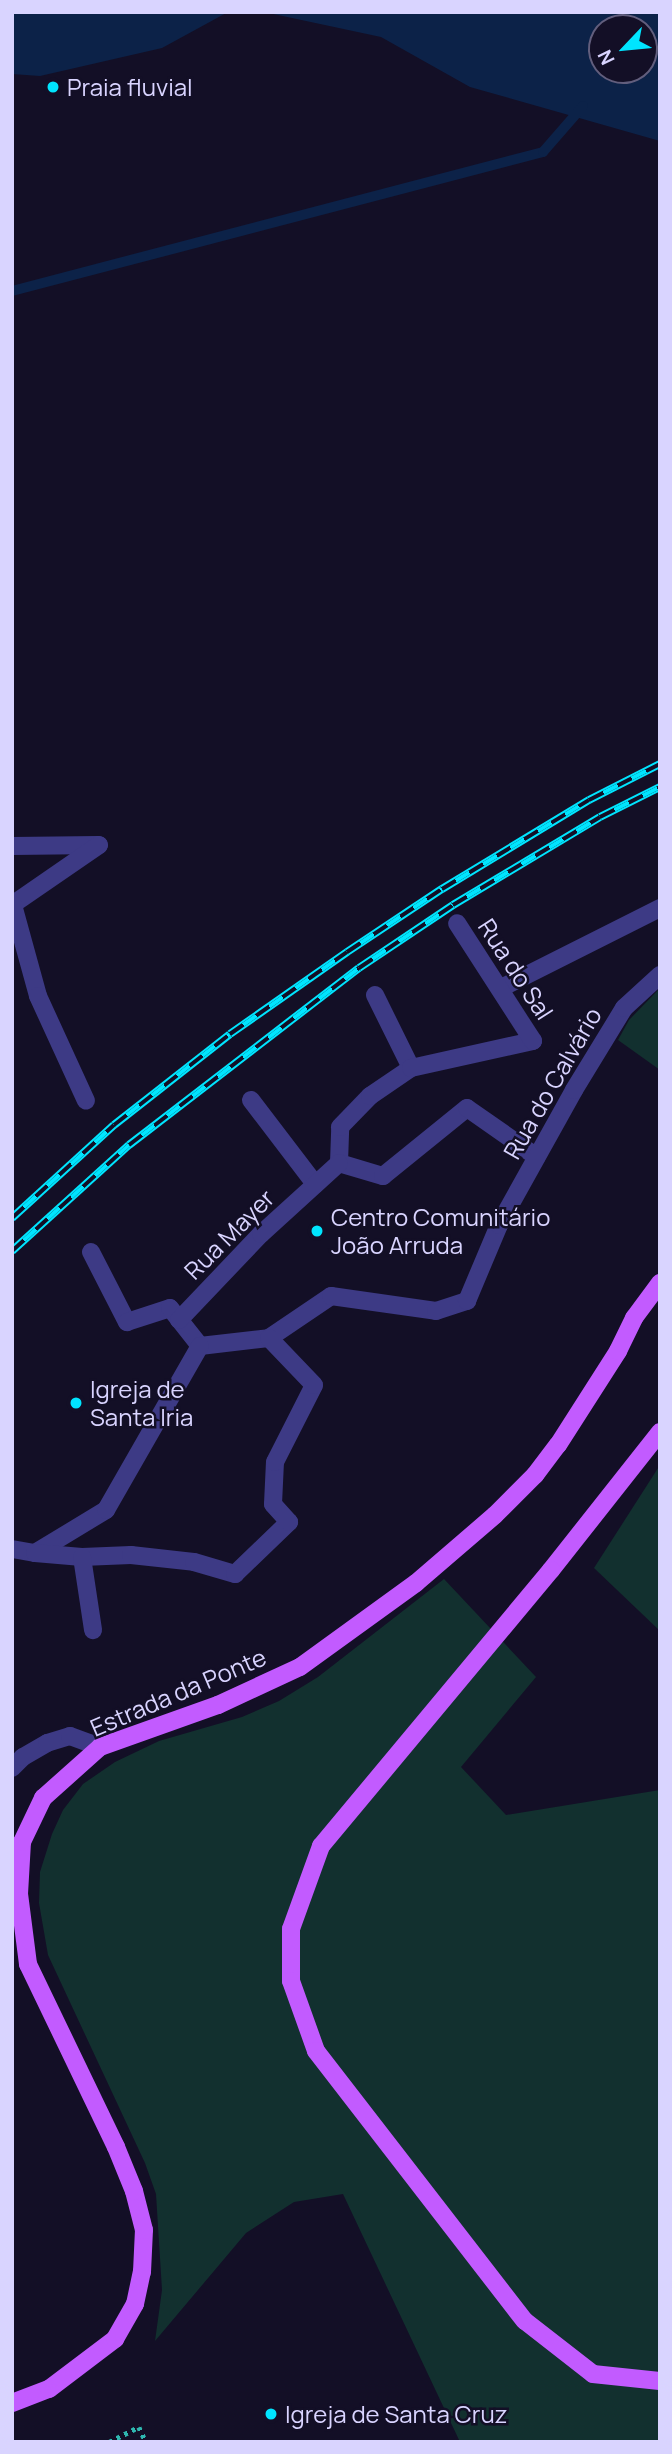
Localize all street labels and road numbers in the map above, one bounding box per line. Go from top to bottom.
street label: Rua do Sal [473,913,559,1025]
street label: Rua do Calvário [497,1002,607,1164]
street label: Rua Mayer [178,1183,280,1285]
street label: Estrada da Ponte [86,1642,270,1742]

